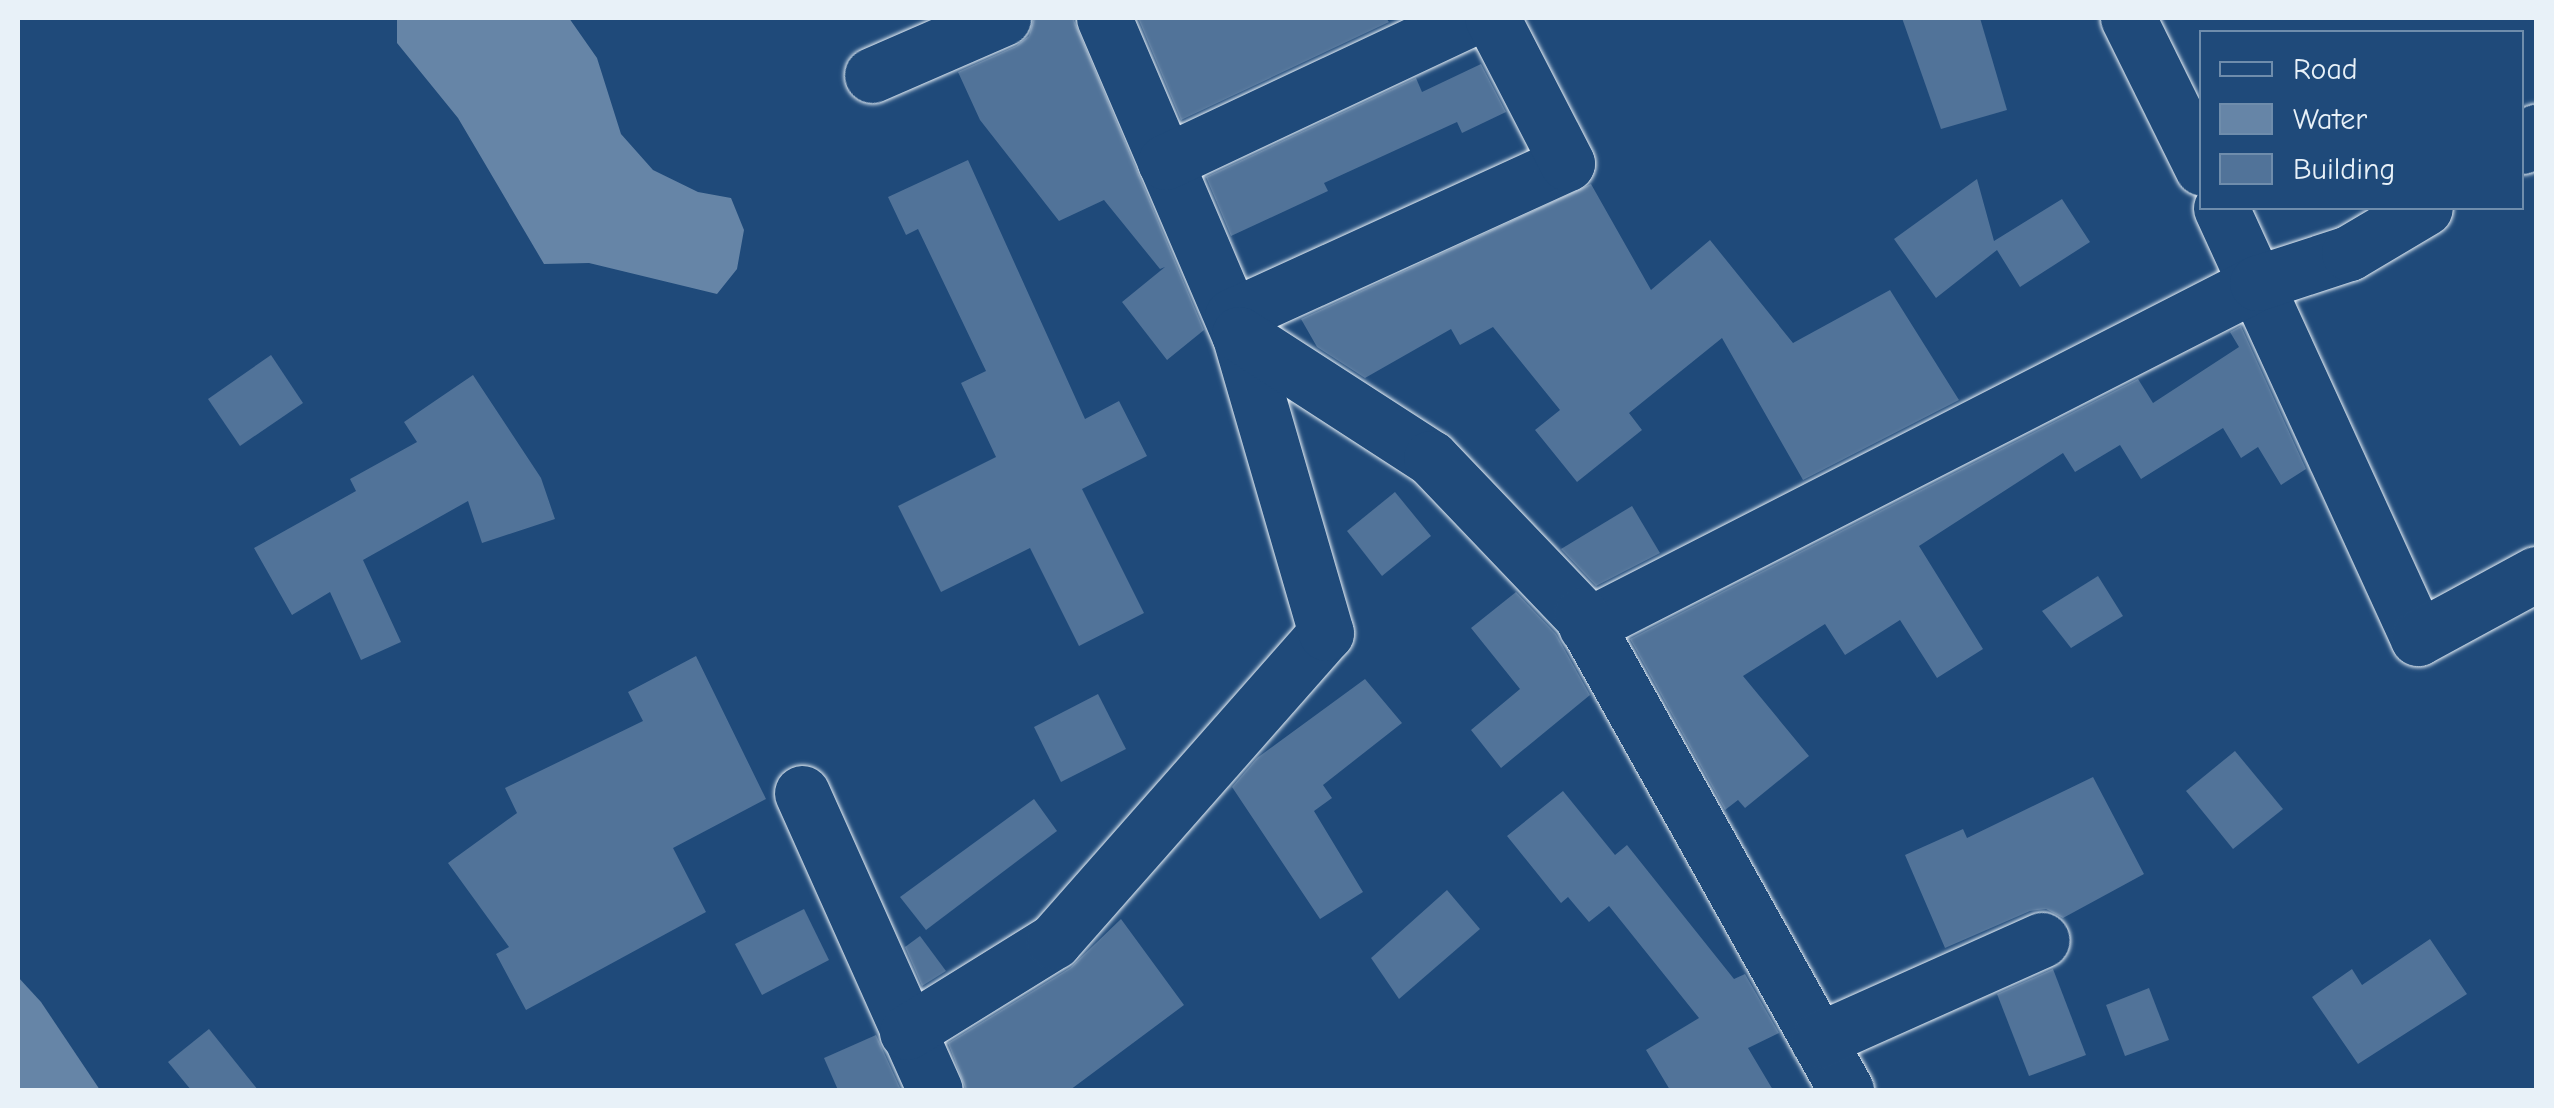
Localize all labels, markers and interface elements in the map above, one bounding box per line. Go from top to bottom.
legend [2199,30,2524,210]
text: Road [2293,52,2358,87]
text: Water [2293,102,2367,137]
text: Building [2293,152,2396,187]

